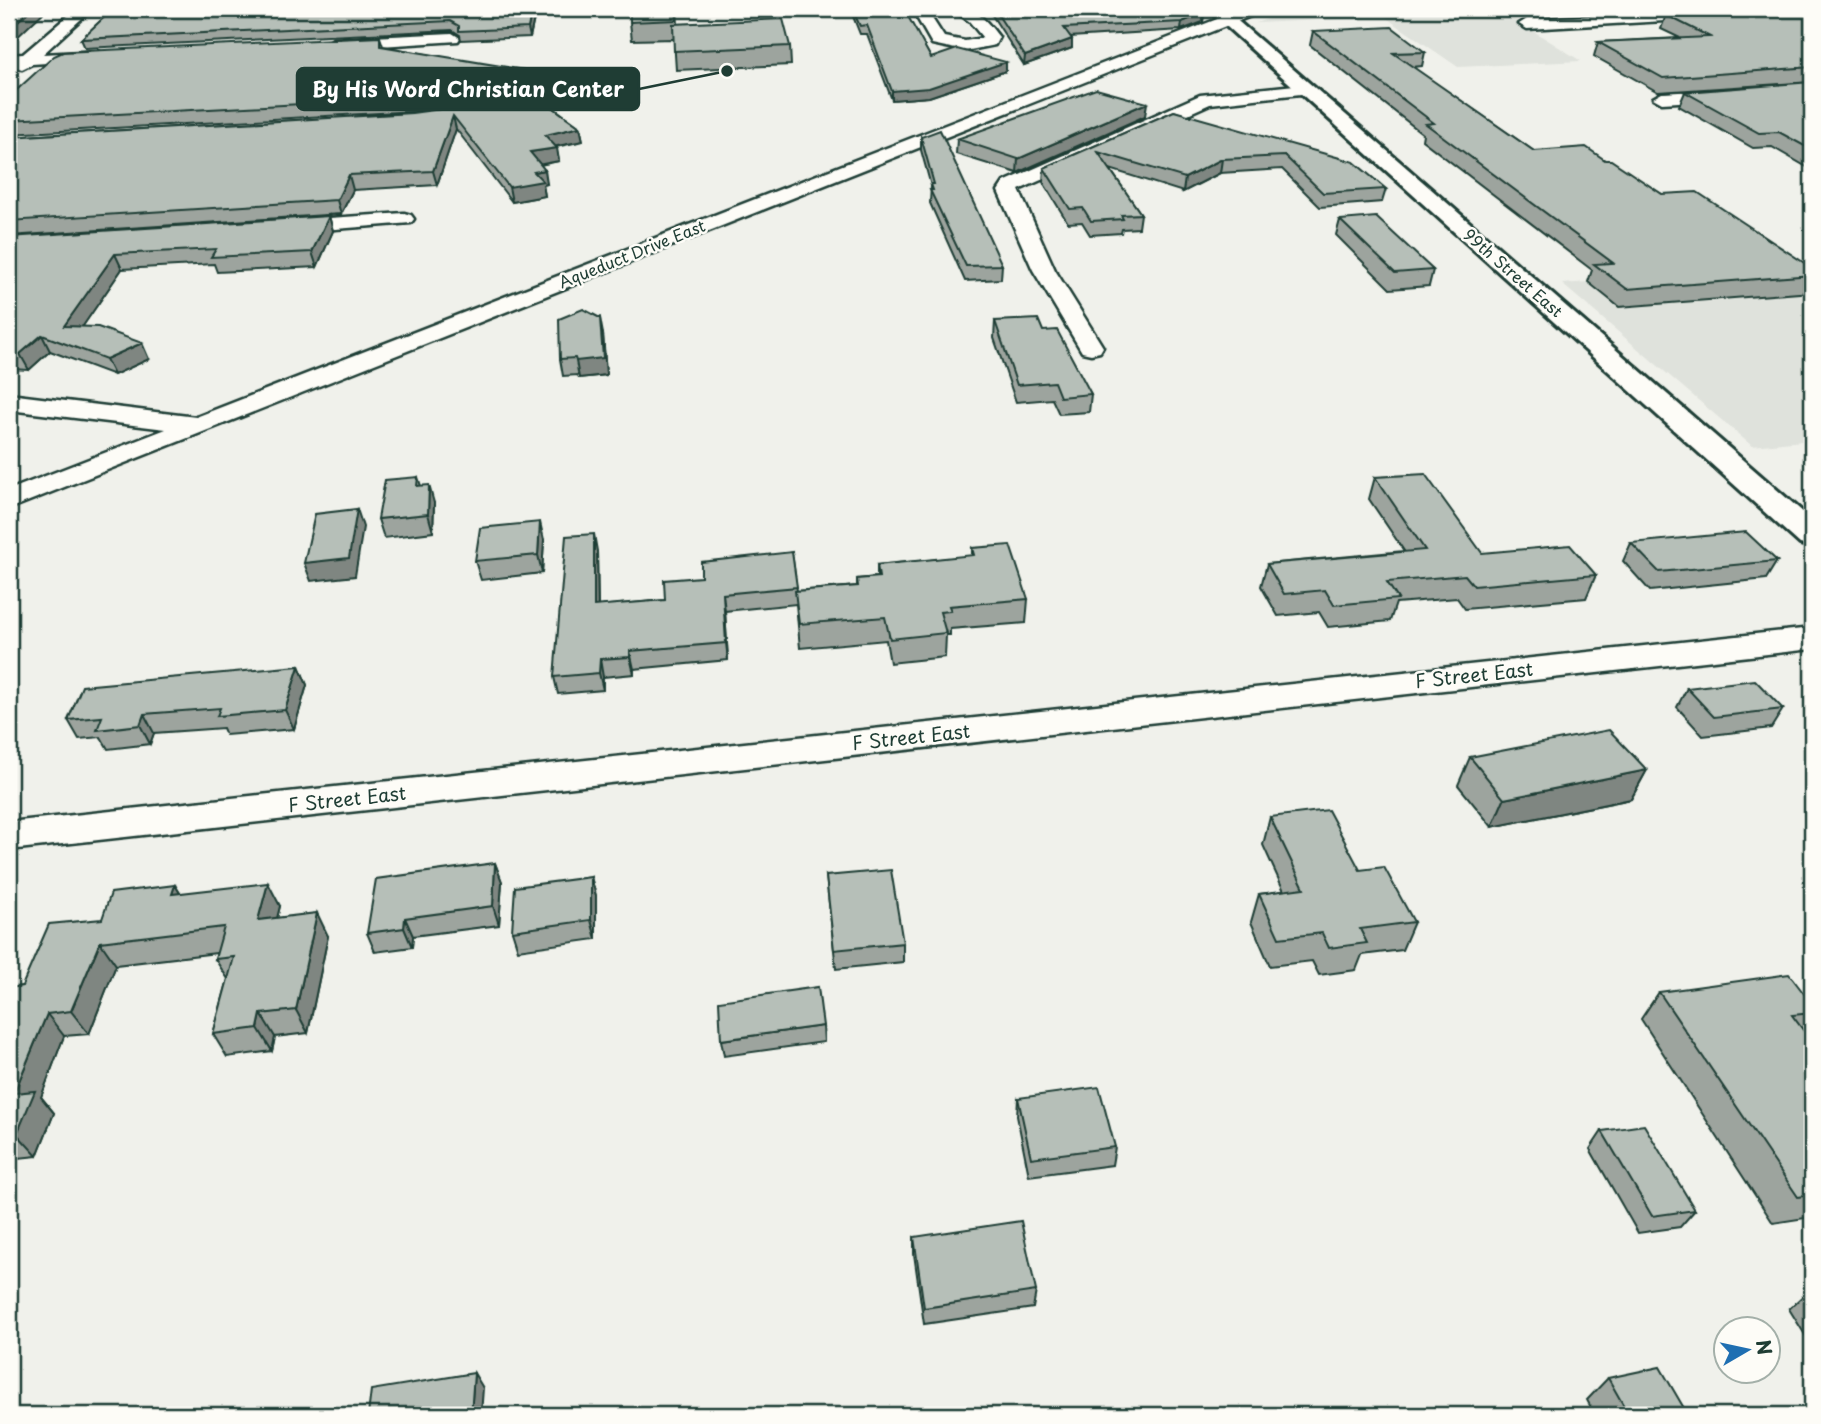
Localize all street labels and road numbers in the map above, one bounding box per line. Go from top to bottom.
street label: Aqueduct Drive East [555,213,709,293]
street label: 99th Street East [1459,222,1569,322]
street label: F Street East [1414,654,1534,694]
street label: F Street East [851,716,971,756]
street label: F Street East [287,778,407,818]

